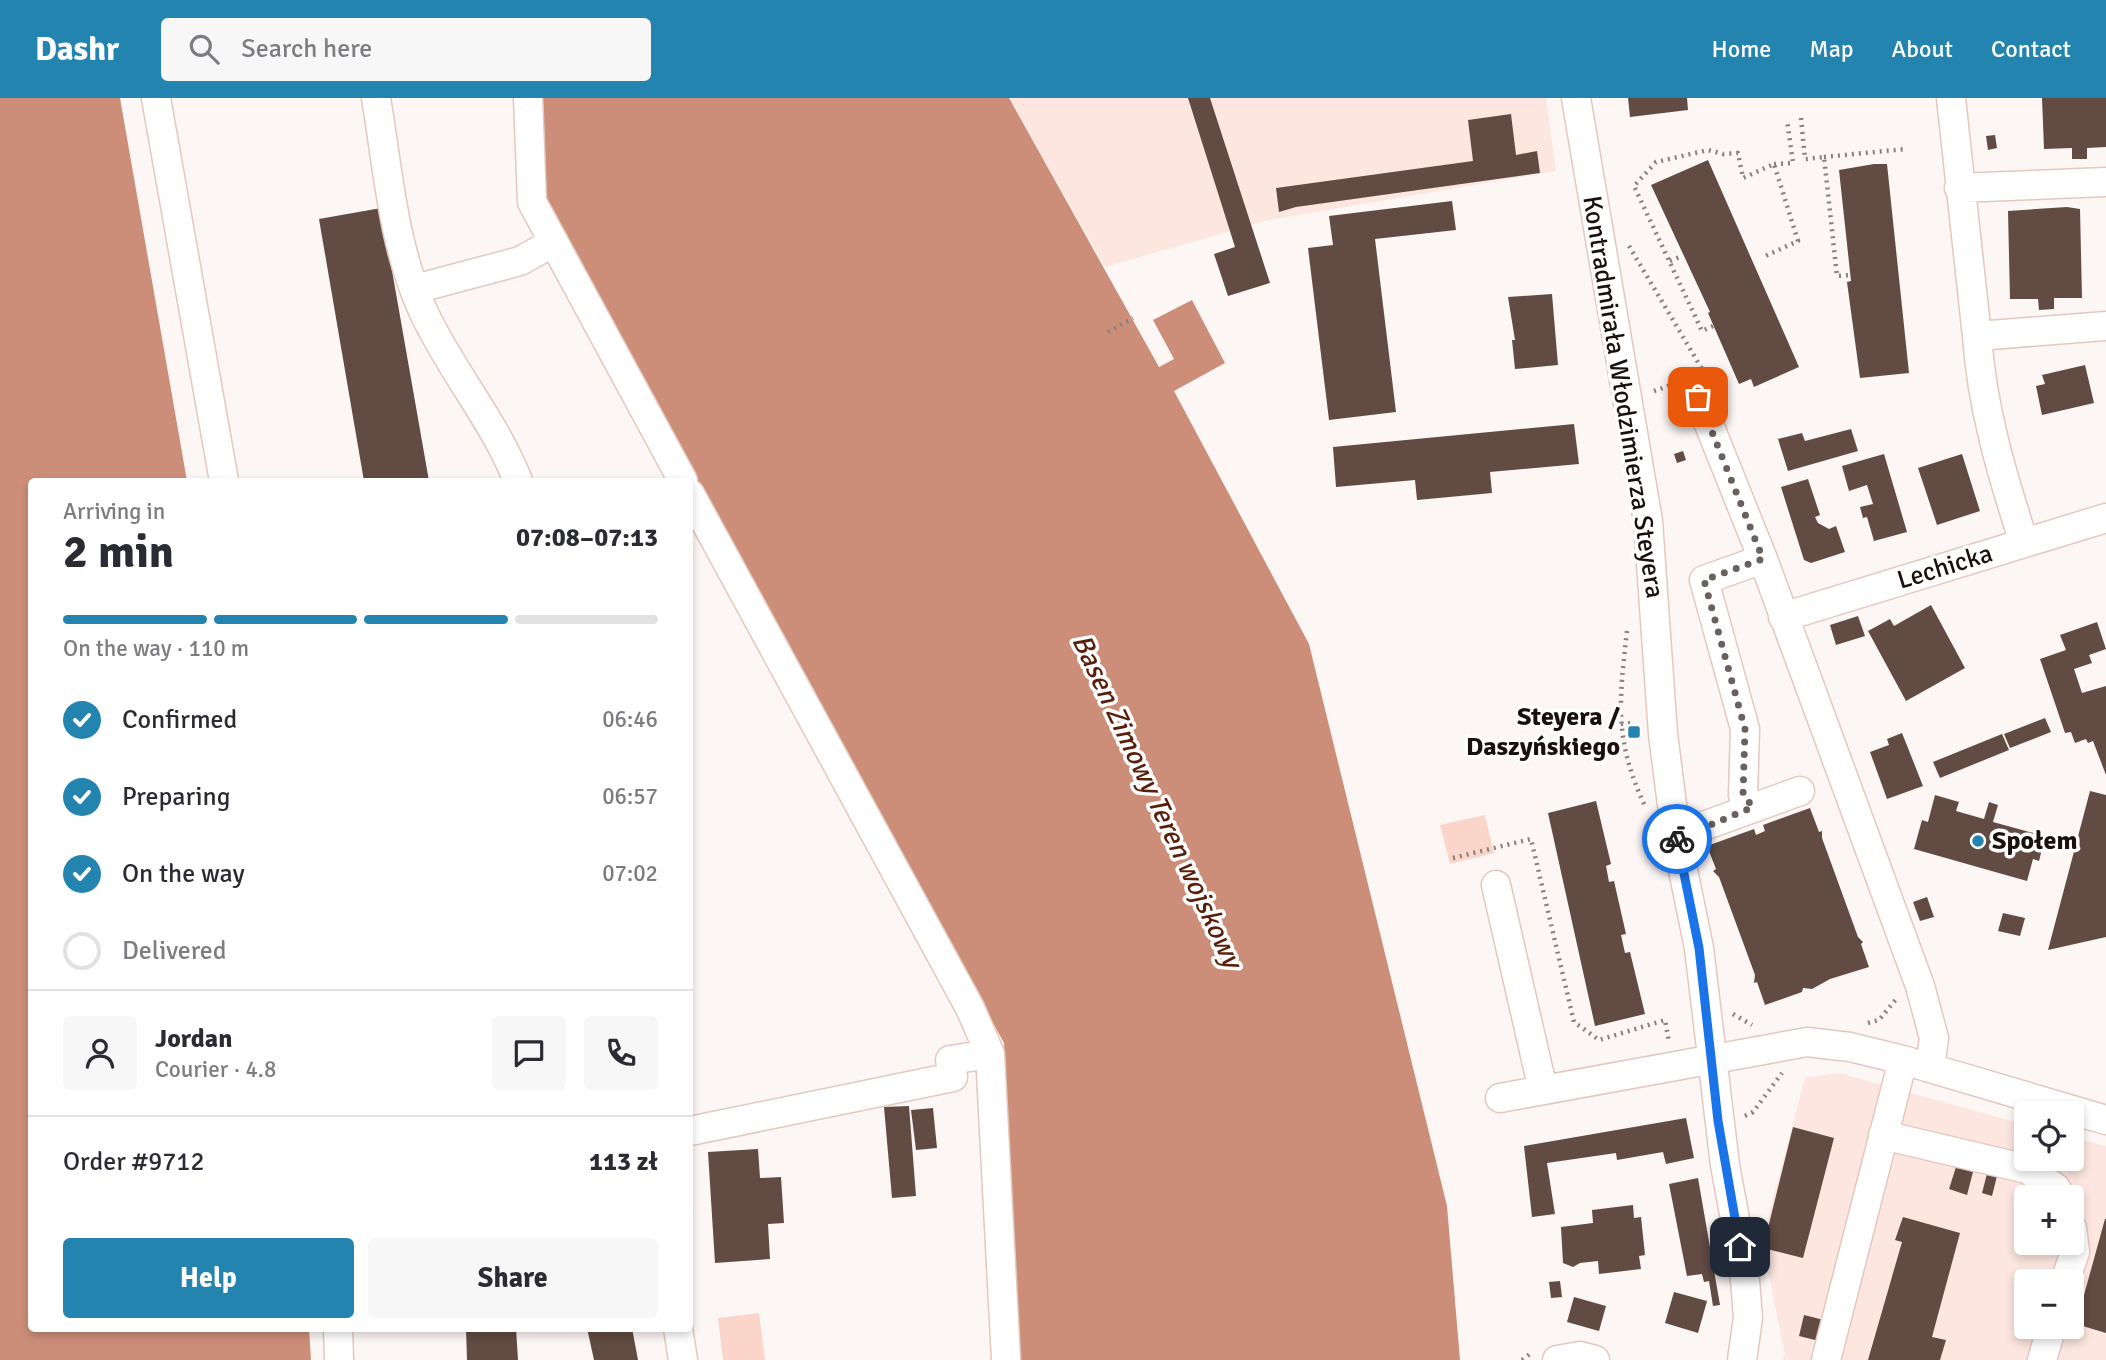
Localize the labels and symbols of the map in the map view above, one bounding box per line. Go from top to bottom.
street label: Kontradmirała Włodzimierza Steyera [1575,193,1671,601]
pin [1668,367,1728,427]
street label: Lechicka [1894,537,1996,597]
water label: Basen Zimowy Teren wojskowy [1065,629,1251,977]
place label: Steyera / Daszyńskiego [1466,701,1620,763]
marker: Steyera / Daszyńskiego [1626,724,1642,740]
courier [1642,804,1712,874]
place label: Społem [1992,825,2077,857]
marker: Społem [1970,833,1986,849]
pin [1710,1217,1770,1277]

